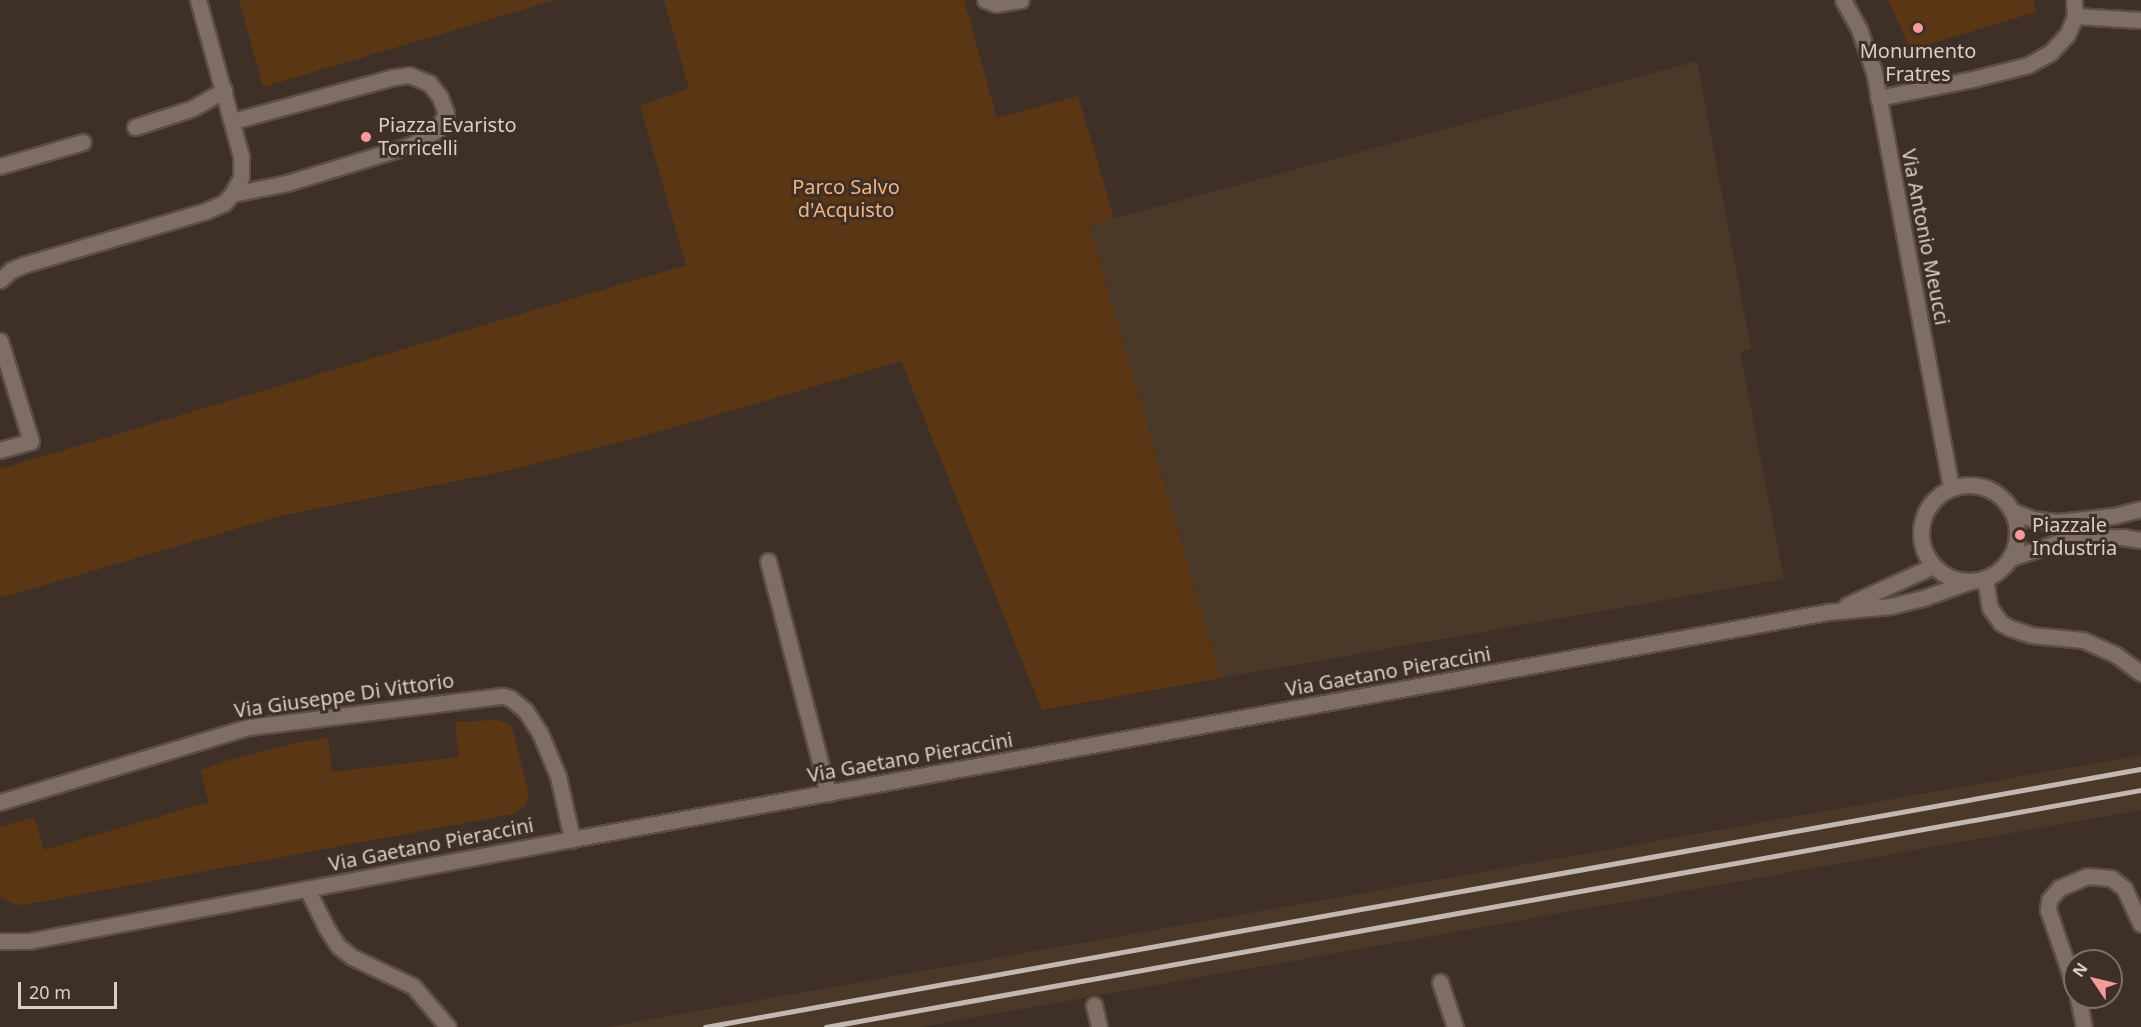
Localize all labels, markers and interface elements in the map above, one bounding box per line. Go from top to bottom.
marker: Monumento Fratres [1911,21,1925,35]
place label: Monumento Fratres [1860,38,1976,85]
place label: Piazza Evaristo Torricelli [378,113,517,160]
marker: Piazza Evaristo Torricelli [359,130,373,144]
street label: Via Antonio Meucci [1897,147,1955,327]
park label: Parco Salvo d'Acquisto [792,175,900,222]
place label: Piazzale Industria [2032,512,2117,559]
marker: Piazzale Industria [2013,528,2027,542]
street label: Via Gaetano Pieraccini [1283,641,1493,701]
street label: Via Giuseppe Di Vittorio [233,668,455,722]
street label: Via Gaetano Pieraccini [805,727,1015,787]
street label: Via Gaetano Pieraccini [327,812,535,876]
north arrow [2063,949,2123,1009]
text: N [2067,958,2093,981]
scale bar [21,970,120,1008]
text: 20 m [29,980,71,1004]

